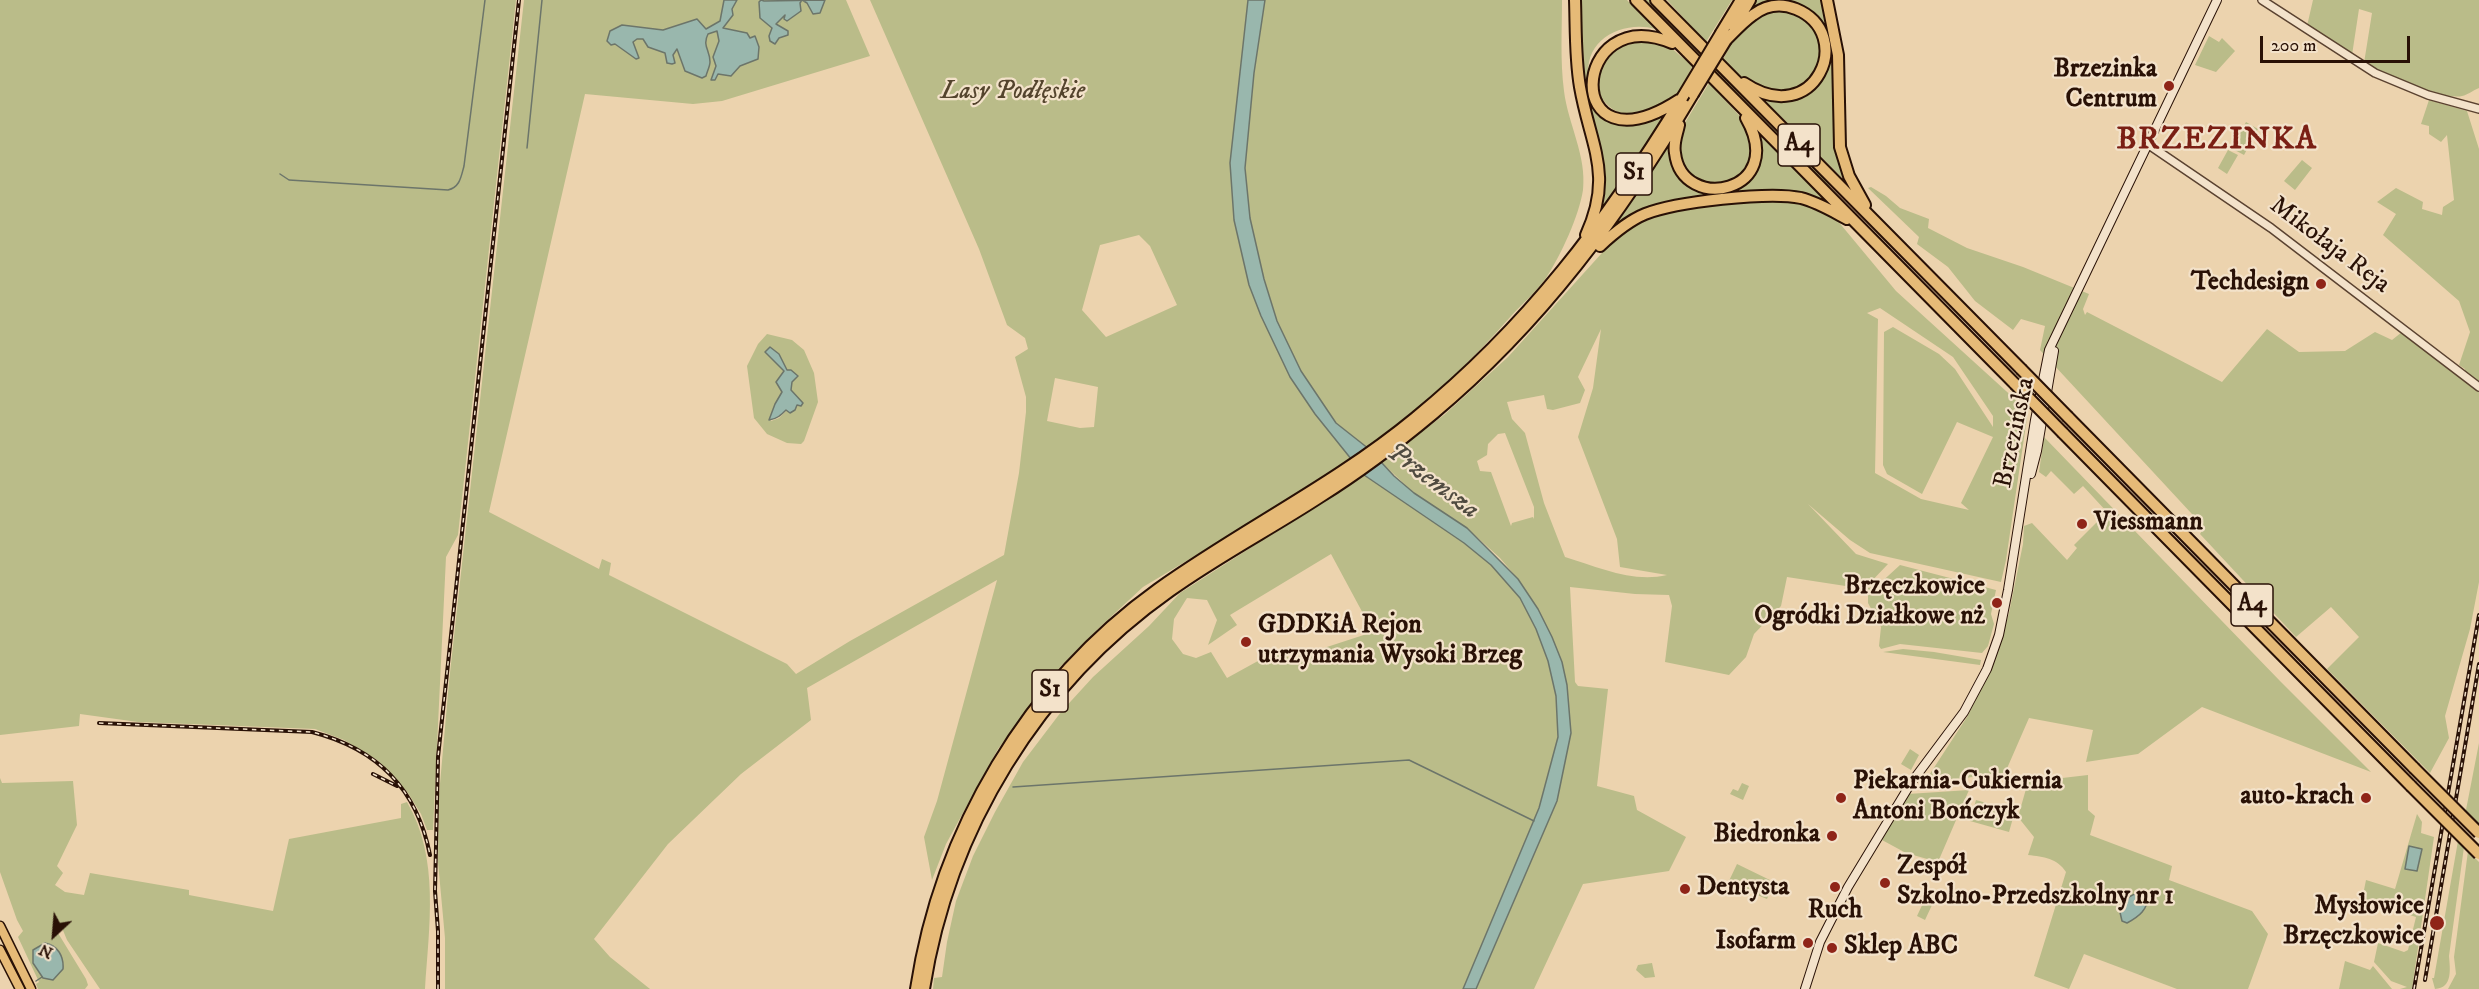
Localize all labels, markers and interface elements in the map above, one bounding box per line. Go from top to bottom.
scale bar [2263,24,2413,62]
text: 200 m [2271,35,2317,57]
place label: Brzezinka Centrum [2053,55,2157,116]
park label: Lasy Podłęskie [941,77,1085,109]
marker: Brzezinka Centrum [2162,79,2176,93]
district label: BRZEZINKA [2117,122,2317,160]
road number: A4 [1778,124,1820,166]
road number: S1 [1616,153,1652,195]
street label: Mikołaja Reja [2263,191,2395,301]
place label: Techdesign [2191,268,2309,300]
marker: Techdesign [2314,277,2328,291]
street label: Brzezińska [1989,375,2043,491]
water label: Przemsza [1379,437,1485,527]
place label: Viessmann [2094,508,2203,540]
marker: Viessmann [2075,517,2089,531]
place label: Brzęczkowice Ogródki Działkowe nż [1754,572,1985,634]
road number: A4 [2231,584,2273,626]
marker: Brzęczkowice Ogródki Działkowe nż [1990,596,2004,610]
place label: GDDKiA Rejon utrzymania Wysoki Brzeg [1258,611,1522,672]
marker: GDDKiA Rejon utrzymania Wysoki Brzeg [1239,635,1253,649]
road number: S1 [1032,670,1068,712]
place label: Piekarnia-Cukiernia Antoni Bończyk [1853,767,2062,828]
place label: auto-krach [2240,782,2354,814]
marker: Piekarnia-Cukiernia Antoni Bończyk [1834,791,1848,805]
marker: auto-krach [2359,791,2373,805]
place label: Biedronka [1713,820,1820,852]
marker: Biedronka [1825,829,1839,843]
place label: Zespół Szkolno-Przedszkolny nr 1 [1897,852,2174,914]
place label: Dentysta [1697,873,1789,905]
marker: Zespół Szkolno-Przedszkolny nr 1 [1878,876,1892,890]
marker: Ruch [1828,880,1842,894]
marker: Dentysta [1678,882,1692,896]
place label: Mysłowice Brzęczkowice [2283,892,2424,954]
place label: Ruch [1808,896,1862,928]
north arrow [24,905,84,965]
marker: Mysłowice Brzęczkowice [2428,914,2446,932]
place label: Isofarm [1715,927,1796,959]
place label: Sklep ABC [1844,932,1958,964]
marker: Isofarm [1801,936,1815,950]
text: N [36,939,56,963]
marker: Sklep ABC [1825,941,1839,955]

